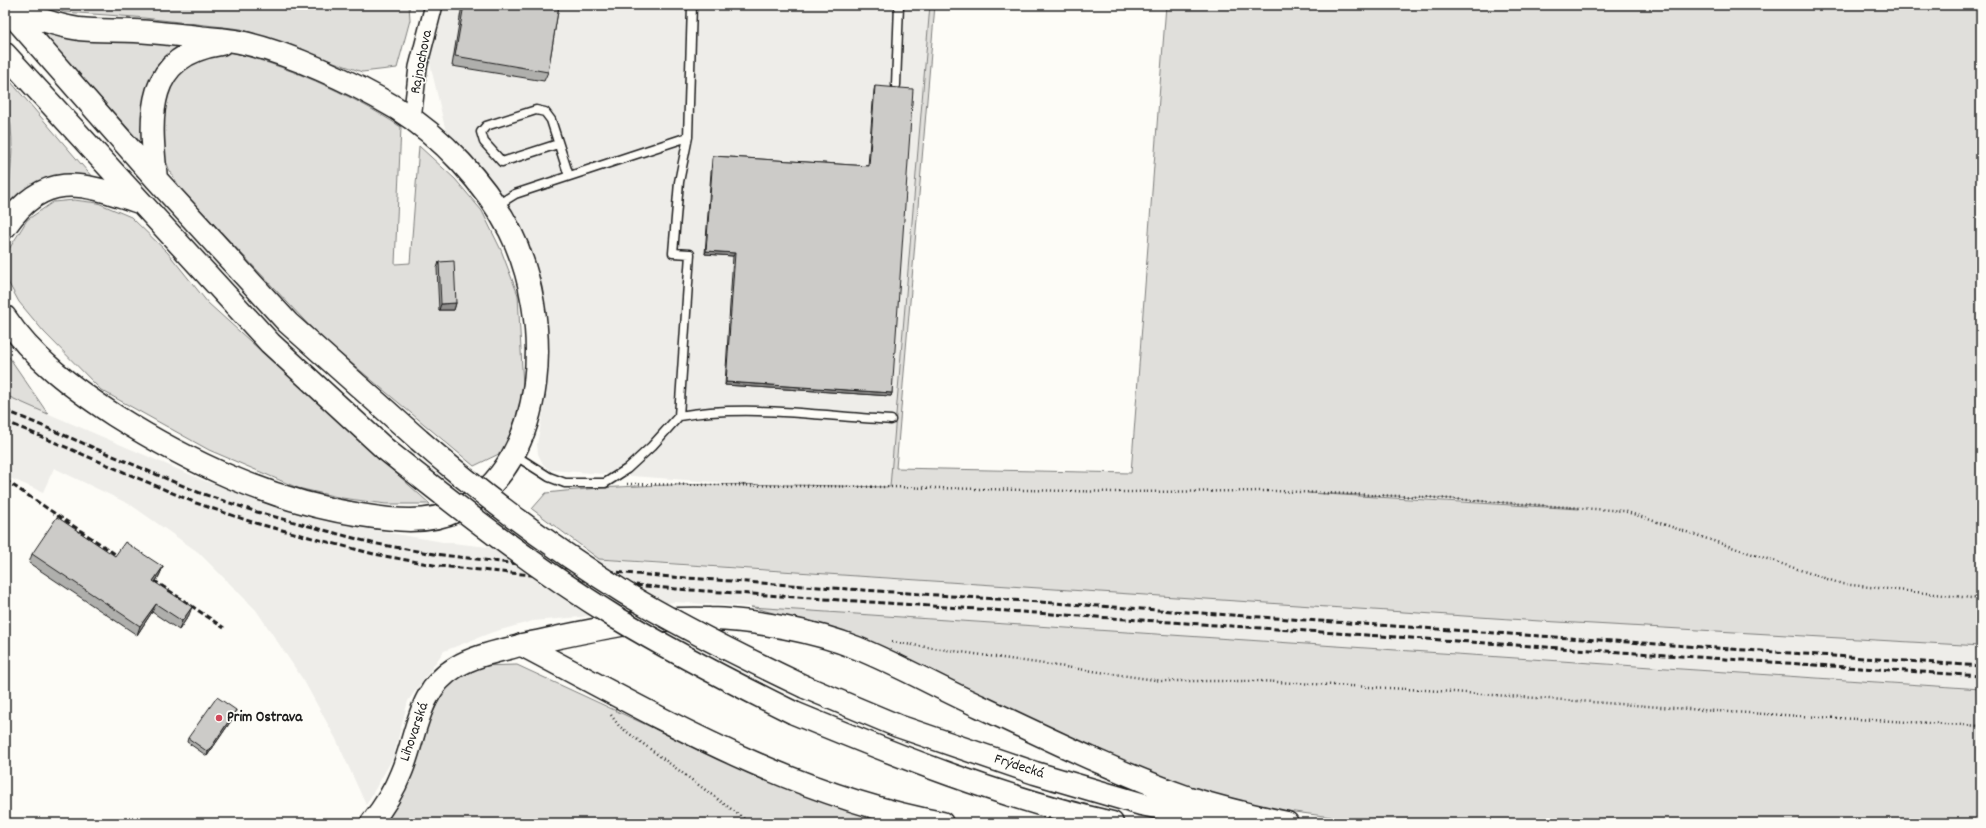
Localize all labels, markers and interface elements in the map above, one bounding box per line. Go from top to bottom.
street label: Rajnochova [405,27,439,96]
street label: Lihovarská [395,699,436,765]
place label: Prim Ostrava [227,707,303,729]
marker: Prim Ostrava [214,713,224,723]
street label: Frýdecká [991,749,1047,786]

